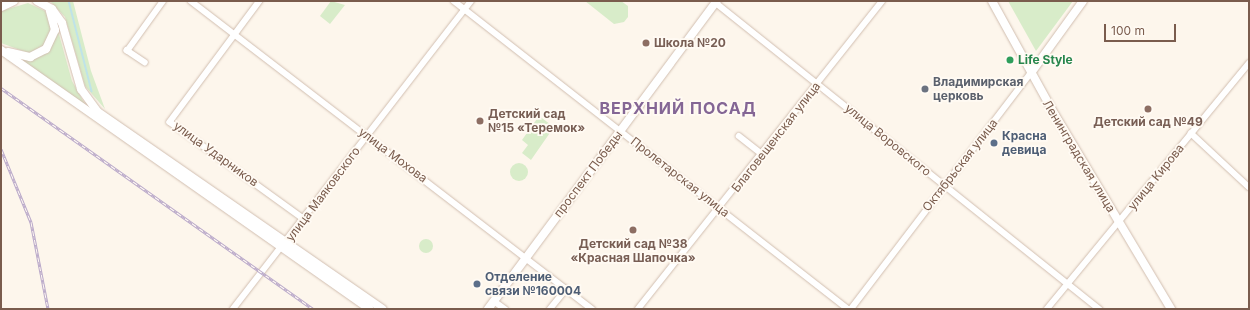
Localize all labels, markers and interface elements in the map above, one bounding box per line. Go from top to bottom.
scale bar [1106,16,1178,42]
text: 100 m [1111,23,1145,38]
place label: Школа №20 [654,36,726,50]
marker: Школа №20 [641,38,651,48]
place label: Life Style [1018,53,1073,67]
marker: Life Style [1005,55,1015,65]
place label: Владимирская церковь [933,75,1023,103]
street label: Благовещенская улица [729,79,823,195]
marker: Владимирская церковь [920,84,930,94]
street label: Ленинградская улица [1040,97,1118,215]
district label: ВЕРХНИЙ ПОСАД [599,98,757,118]
street label: улица Воровского [842,101,934,179]
marker: Детский сад №49 [1143,104,1153,114]
place label: Детский сад №15 «Теремок» [488,107,585,135]
place label: Детский сад №49 [1093,115,1203,129]
marker: Детский сад №15 «Теремок» [475,116,485,126]
street label: Октябрьская улица [919,116,1001,214]
street label: улица Ударников [171,118,261,190]
street label: улица Мохова [356,125,430,185]
street label: проспект Победы [551,128,625,220]
place label: Красна девица [1002,129,1047,157]
street label: Пролетарская улица [628,134,732,220]
marker: Красна девица [989,138,999,148]
street label: улица Кирова [1125,141,1187,213]
street label: улица Маяковского [283,144,363,244]
marker: Детский сад №38 «Красная Шапочка» [628,225,638,235]
place label: Детский сад №38 «Красная Шапочка» [570,237,696,265]
place label: Отделение связи №160004 [485,270,581,298]
marker: Отделение связи №160004 [472,279,482,289]

